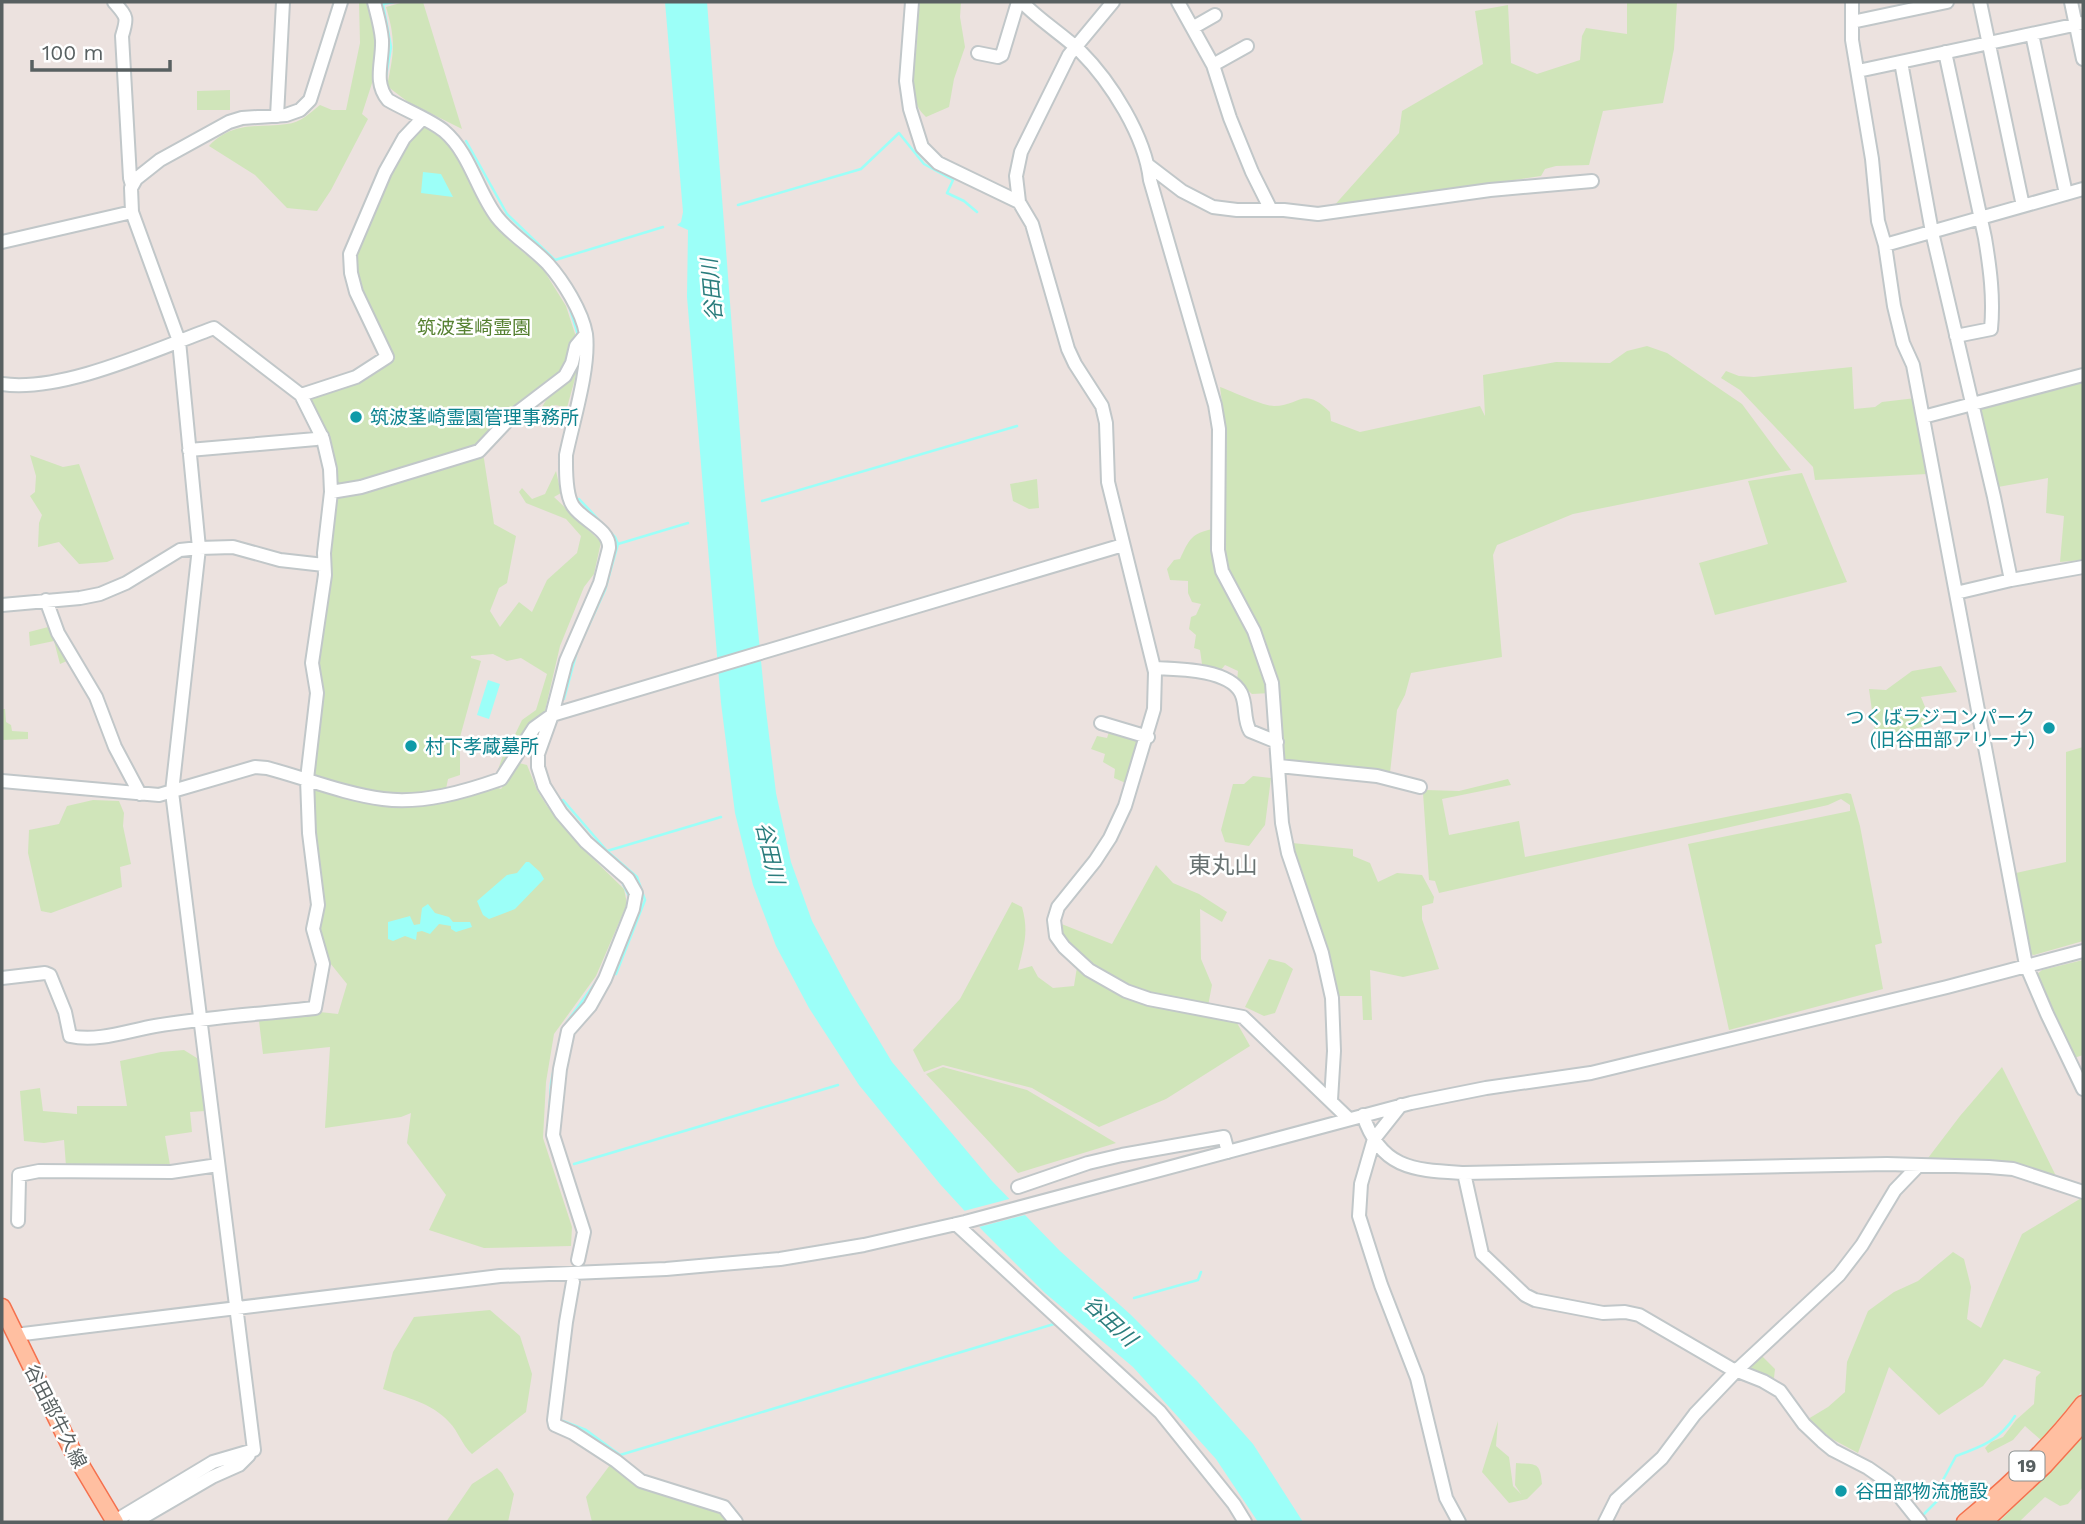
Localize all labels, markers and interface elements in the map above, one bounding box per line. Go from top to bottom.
scale bar [32,28,170,72]
text: 100 m [42,40,104,65]
water label: 谷田川 [696,256,727,323]
park label: 筑波茎崎霊園 [417,316,531,339]
place label: 筑波茎崎霊園管理事務所 [370,406,579,429]
marker: 筑波茎崎霊園管理事務所 [348,409,364,425]
place label: つくばラジコンパーク (旧谷田部アリーナ) [1845,706,2035,751]
marker: つくばラジコンパーク (旧谷田部アリーナ) [2041,720,2057,736]
place label: 村下孝蔵墓所 [425,735,539,758]
marker: 村下孝蔵墓所 [403,738,419,754]
water label: 谷田川 [751,819,790,888]
district label: 東丸山 [1189,852,1258,879]
water label: 谷田川 [1079,1290,1143,1353]
street label: 谷田部牛久線 [19,1360,92,1472]
road number: 19 [2010,1451,2044,1480]
place label: 谷田部物流施設 [1855,1480,1988,1503]
marker: 谷田部物流施設 [1833,1483,1849,1499]

